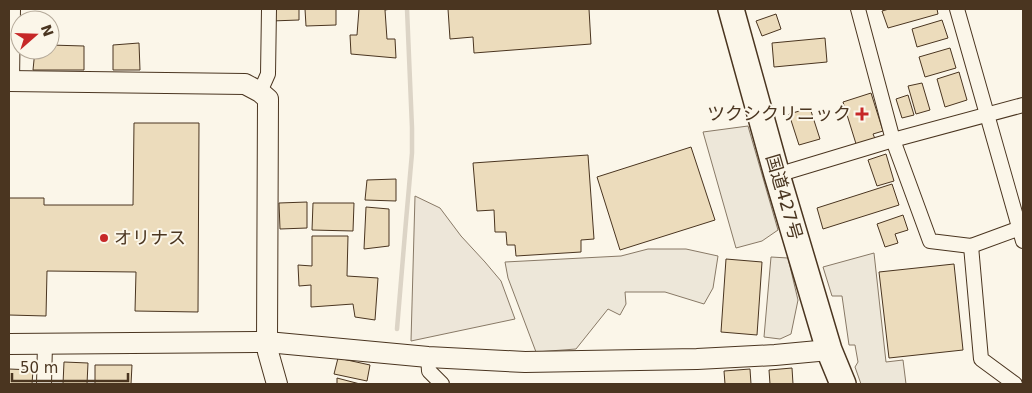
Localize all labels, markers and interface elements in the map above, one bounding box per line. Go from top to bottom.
north arrow [10,10,60,60]
text: N [38,22,57,39]
place label: ツクシクリニック [707,103,851,124]
marker: ツクシクリニック [855,107,869,121]
street label: 国道427号 [762,151,807,242]
place label: オリナス [114,227,186,248]
marker: オリナス [98,232,110,244]
scale bar [12,350,129,382]
text: 50 m [20,359,58,377]

